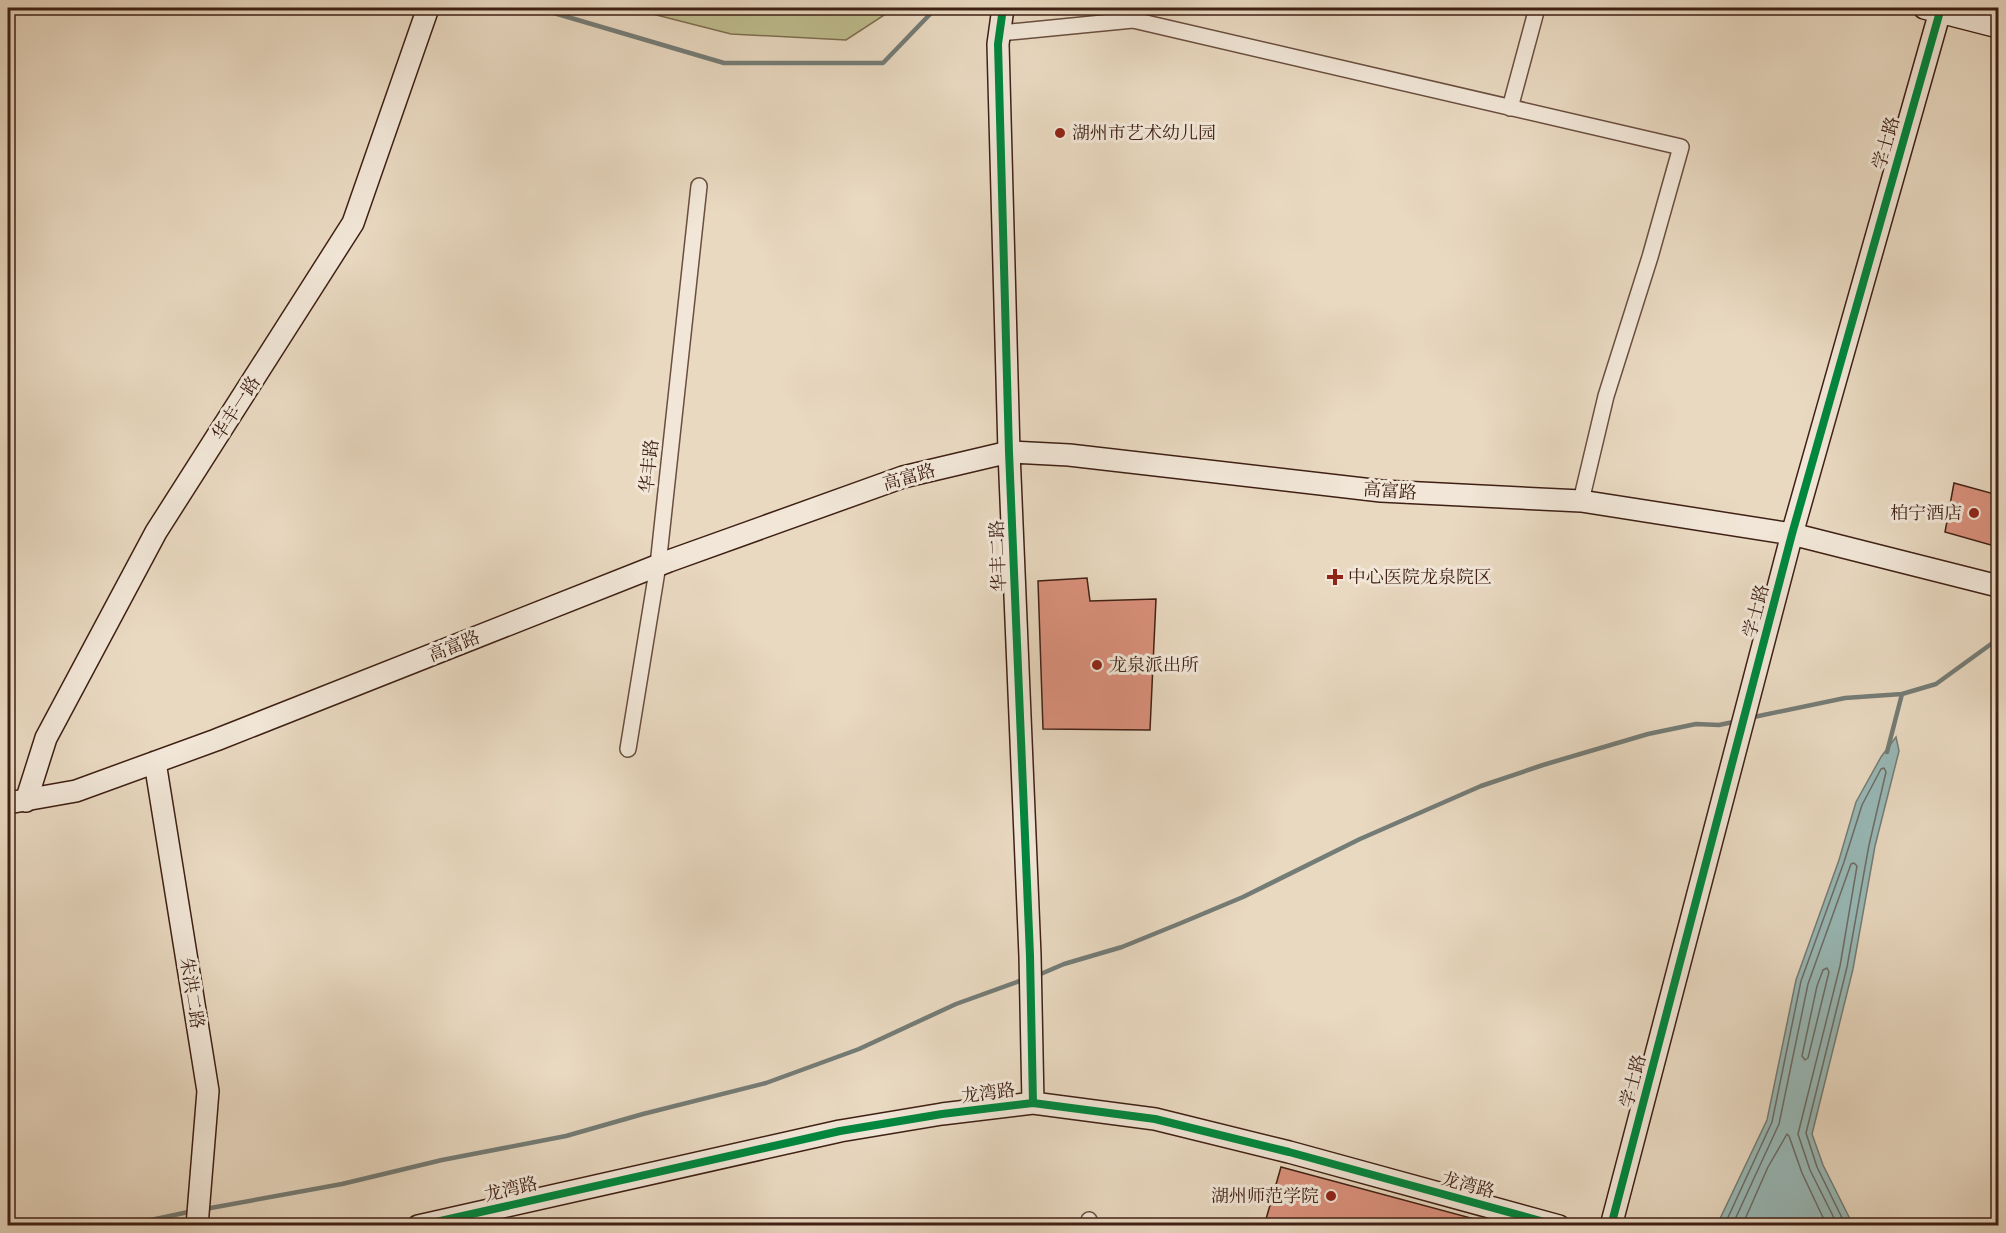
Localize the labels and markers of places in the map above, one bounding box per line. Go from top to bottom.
place label: 湖州市艺术幼儿园 [1072,123,1216,143]
marker: 湖州市艺术幼儿园 [1053,126,1067,140]
place label: 柏宁酒店 [1890,503,1962,523]
marker: 柏宁酒店 [1967,506,1981,520]
place label: 中心医院龙泉院区 [1348,567,1492,587]
marker: 中心医院龙泉院区 [1326,568,1344,586]
place label: 龙泉派出所 [1109,655,1199,675]
marker: 龙泉派出所 [1090,658,1104,672]
place label: 湖州师范学院 [1211,1186,1319,1206]
marker: 湖州师范学院 [1324,1189,1338,1203]

